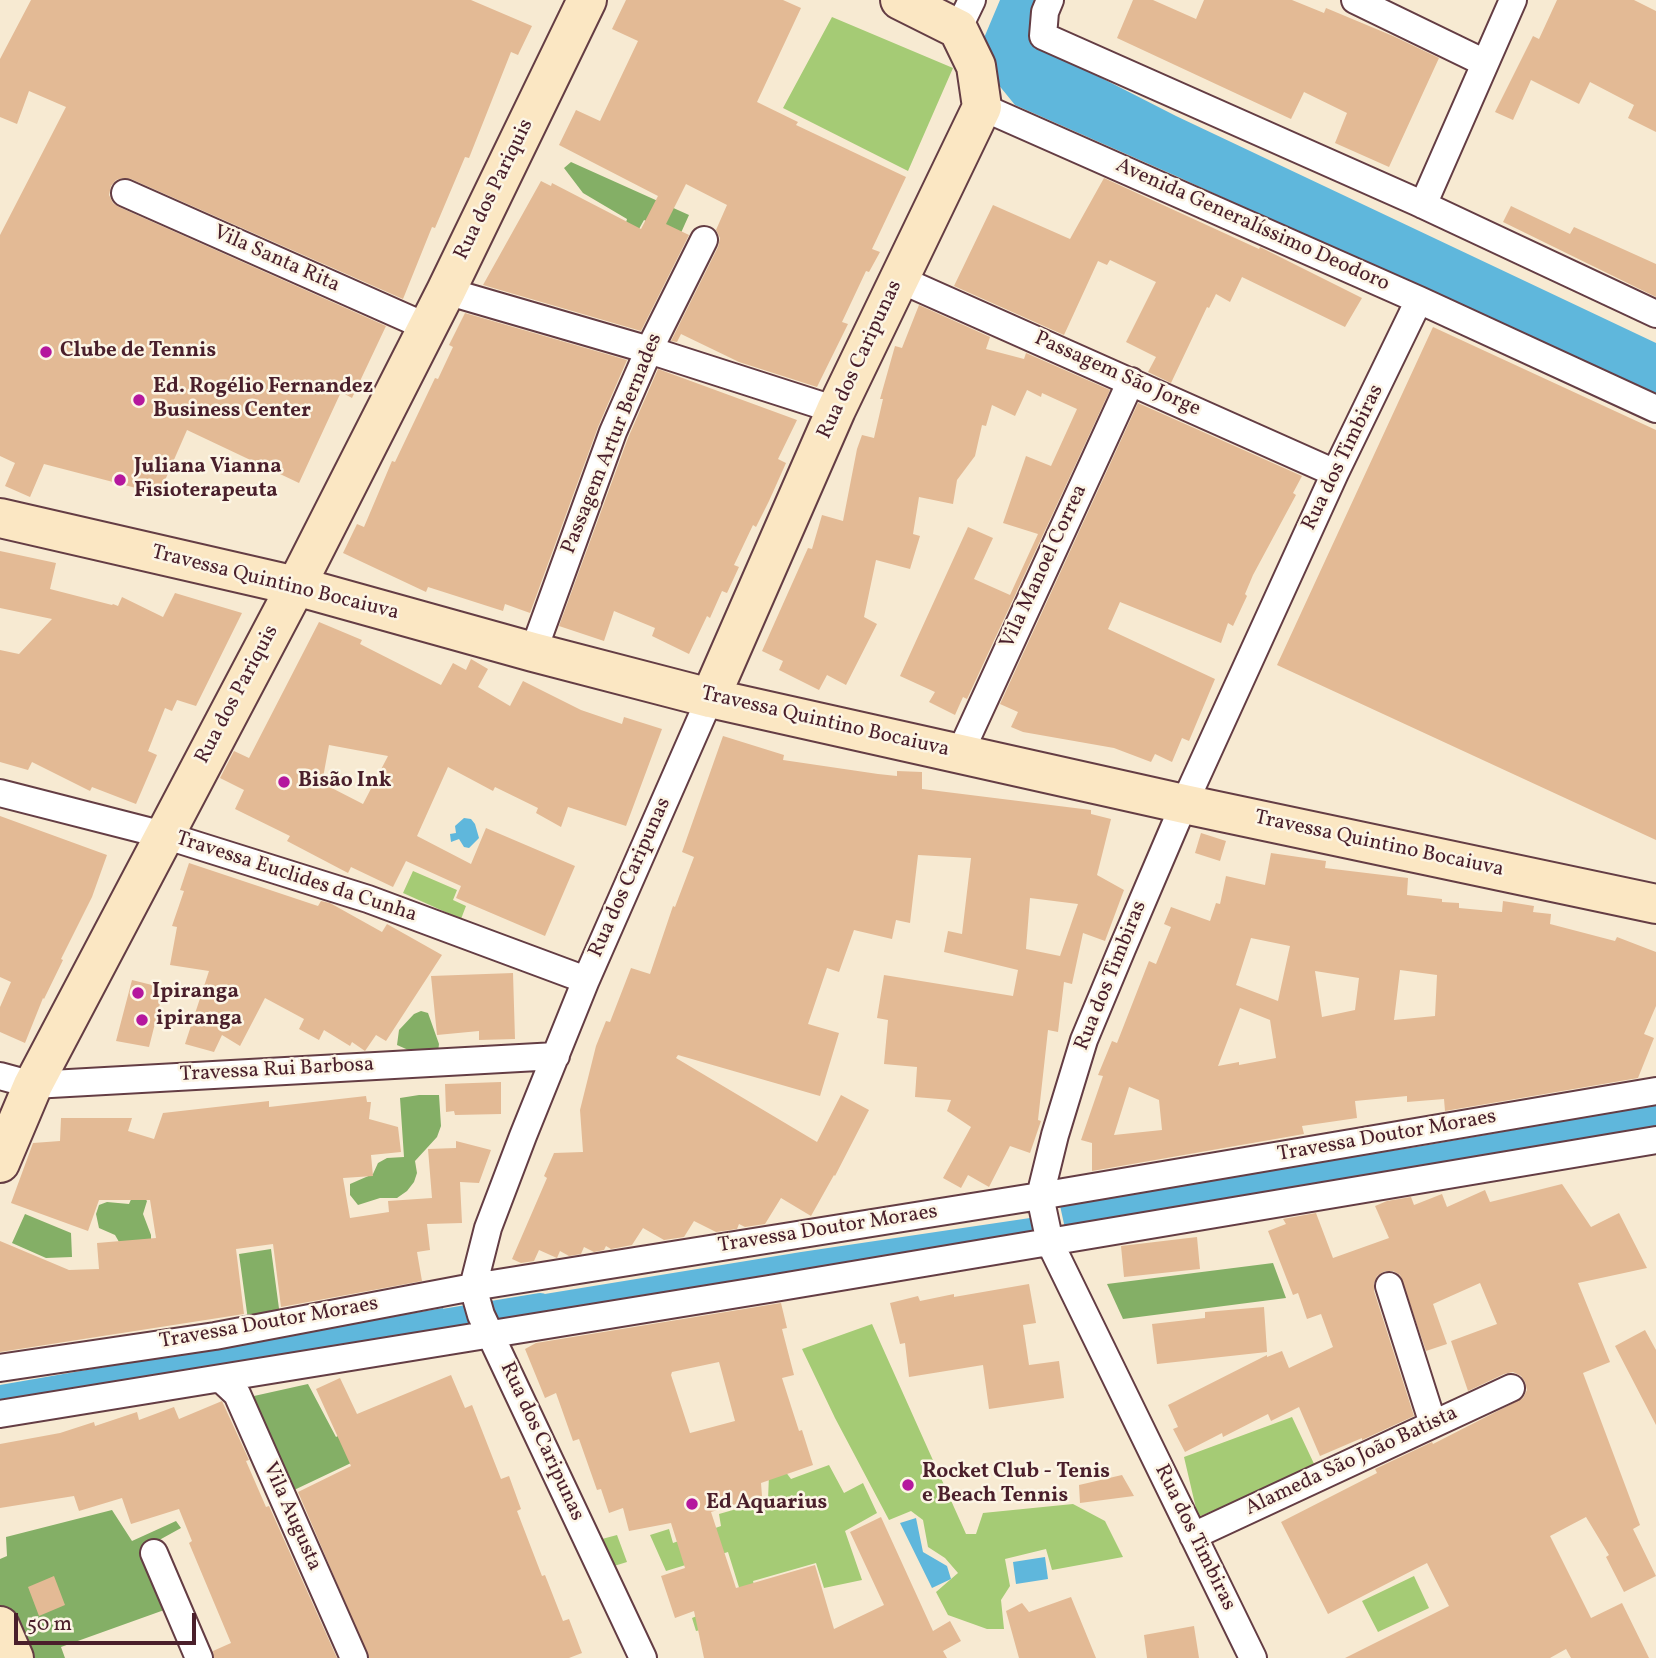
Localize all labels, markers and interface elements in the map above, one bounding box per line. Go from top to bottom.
street label: Rua dos Pariquis [450,116,540,264]
street label: Avenida Generalíssimo Deodoro [1111,154,1393,298]
street label: Vila Santa Rita [209,221,343,299]
street label: Rua dos Caripunas [813,277,909,443]
street label: Passagem São Jorge [1030,327,1204,423]
street label: Passagem Artur Bernades [557,330,669,558]
place label: Clube de Tennis [60,339,216,365]
marker: Clube de Tennis [38,344,54,360]
place label: Ed. Rogélio Fernandez Business Center [153,375,373,425]
street label: Rua dos Timbiras [1298,381,1390,535]
marker: Ed. Rogélio Fernandez Business Center [131,392,147,408]
place label: Juliana Vianna Fisioterapeuta [134,455,282,505]
marker: Juliana Vianna Fisioterapeuta [112,472,128,488]
street label: Vila Manoel Correa [996,481,1094,653]
street label: Travessa Quintino Bocaiuva [149,541,401,627]
street label: Rua dos Pariquis [191,621,285,769]
street label: Travessa Quintino Bocaiuva [698,682,952,764]
place label: Bisão Ink [298,769,391,795]
marker: Bisão Ink [276,774,292,790]
street label: Rua dos Caripunas [584,794,678,962]
street label: Travessa Quintino Bocaiuva [1252,806,1506,884]
street label: Travessa Euclides da Cunha [172,827,420,929]
street label: Rua dos Timbiras [1070,897,1154,1055]
place label: Ipiranga [152,980,239,1006]
marker: Ipiranga [130,985,146,1001]
place label: ipiranga [156,1007,242,1033]
marker: ipiranga [134,1012,150,1028]
street label: Travessa Rui Barbosa [179,1053,375,1089]
street label: Travessa Doutor Moraes [1276,1105,1498,1169]
street label: Travessa Doutor Moraes [717,1200,939,1260]
street label: Travessa Doutor Moraes [158,1292,380,1356]
street label: Rua dos Caripunas [493,1359,589,1525]
street label: Alameda São João Batista [1242,1402,1462,1522]
street label: Vila Augusta [256,1459,326,1575]
place label: Rocket Club - Tenis e Beach Tennis [922,1460,1110,1510]
street label: Rua dos Timbiras [1148,1461,1240,1615]
marker: Rocket Club - Tenis e Beach Tennis [900,1477,916,1493]
place label: Ed Aquarius [706,1491,827,1517]
marker: Ed Aquarius [684,1496,700,1512]
scale bar [18,1598,200,1642]
text: 50 m [27,1610,72,1639]

